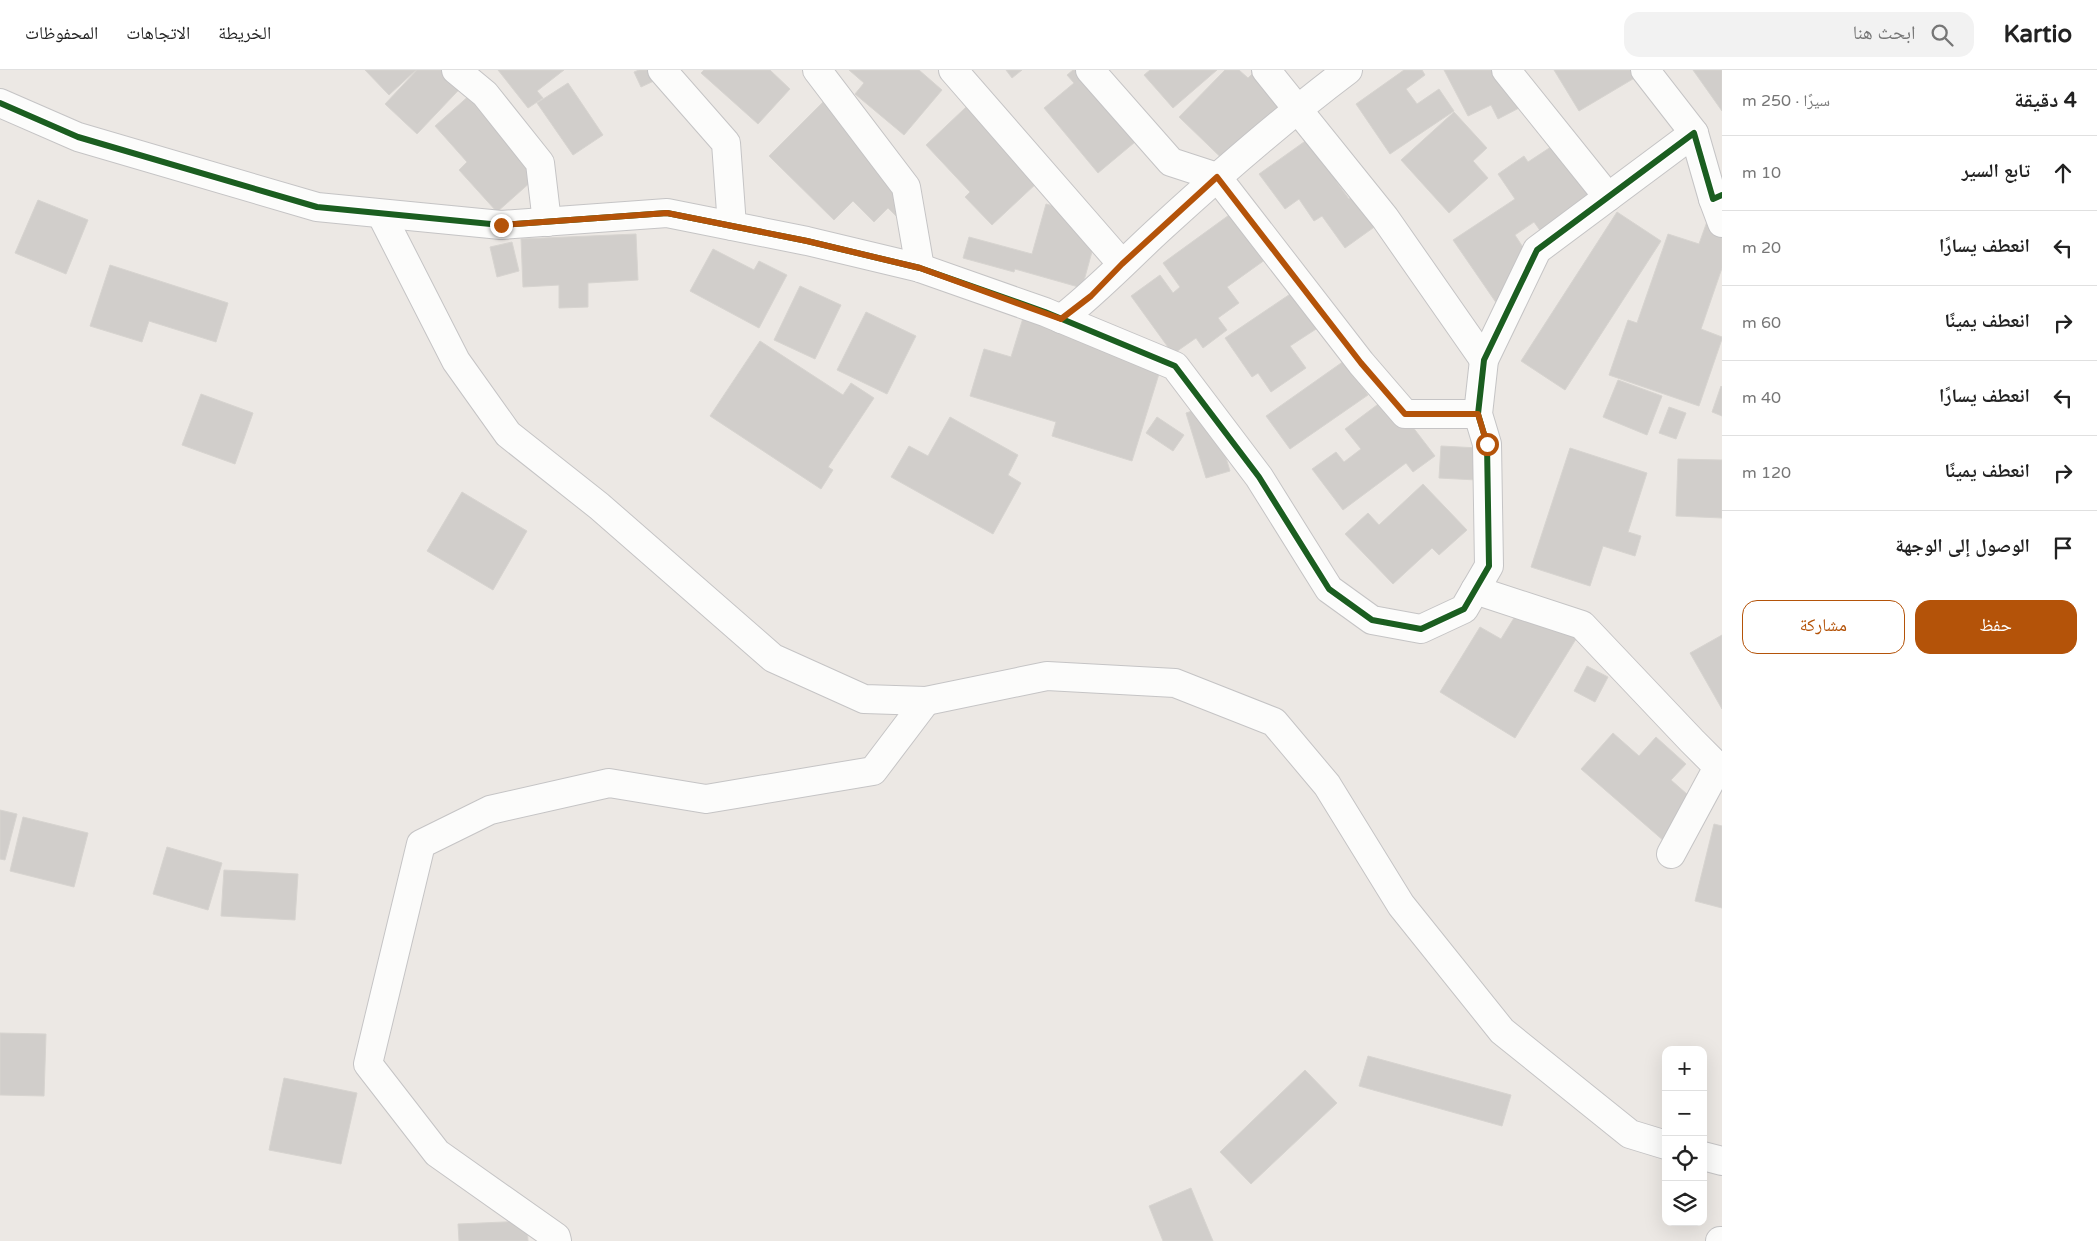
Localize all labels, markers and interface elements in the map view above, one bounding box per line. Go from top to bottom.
search box [1624,12,1974,57]
text: Kartio [2004,20,2072,49]
icon: search [1928,21,1956,49]
text: المحفوظات [25,22,98,44]
text: الاتجاهات [126,22,190,44]
text: الخريطة [218,22,271,44]
text: ابحث هنا [1853,22,1916,44]
text: 4 دقيقة [2014,88,2077,113]
text: سيرًا · 250 m [1742,91,1830,111]
icon: ahead [2049,159,2077,187]
text: تابع السير [1962,160,2030,182]
text: 10 m [1742,163,1781,183]
route end [490,214,513,237]
icon: left [2049,234,2077,262]
text: انعطف يسارًا [1939,235,2030,257]
text: 20 m [1742,238,1781,258]
icon: right [2049,309,2077,337]
text: انعطف يمينًا [1944,310,2030,332]
text: 60 m [1742,313,1781,333]
icon: left [2049,384,2077,412]
text: انعطف يسارًا [1939,385,2030,407]
text: 40 m [1742,388,1781,408]
route start [1476,433,1499,456]
icon: right [2049,459,2077,487]
text: انعطف يمينًا [1944,460,2030,482]
text: 120 m [1742,463,1791,483]
icon: arrive [2049,534,2077,562]
text: الوصول إلى الوجهة [1895,535,2030,557]
button: مشاركة [1742,600,1905,654]
button: حفظ [1915,600,2077,654]
map controls [1662,1046,1707,1226]
button: + [1662,1046,1707,1091]
button: − [1662,1091,1707,1136]
button: locate [1662,1136,1707,1181]
button: layers [1662,1181,1707,1226]

